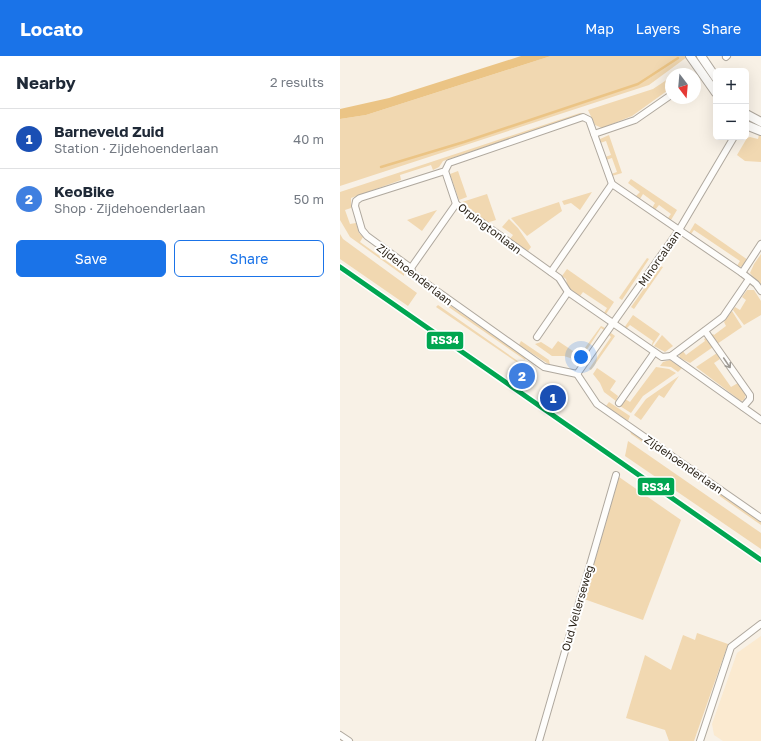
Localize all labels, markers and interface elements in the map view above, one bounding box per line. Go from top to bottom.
text: Locato [20,17,83,40]
text: Map [585,20,614,37]
text: Layers [636,20,680,37]
text: Share [702,20,741,37]
north arrow [665,68,701,104]
map controls [713,68,749,140]
button: + [713,68,749,104]
text: Nearby [16,72,76,93]
text: 2 results [270,74,324,90]
button: − [713,104,749,140]
text: Barneveld Zuid [54,122,164,140]
text: 1 [26,131,32,147]
text: 40 m [293,131,324,147]
text: Station · Zijdehoenderlaan [54,140,218,156]
text: KeoBike [54,182,114,200]
text: 2 [25,191,33,207]
text: 50 m [294,191,324,207]
text: Shop · Zijdehoenderlaan [54,200,206,216]
street label: Orpingtonlaan [456,200,524,256]
street label: Minorcalaan [635,228,683,288]
button: Save [16,240,166,277]
button: Share [174,240,324,277]
street label: Zijdehoenderlaan [375,240,455,308]
line badge: RS34 [426,331,464,350]
text: RS34 [431,333,459,346]
your location [571,347,591,367]
one-way arrow [723,357,731,368]
pin: 2 [509,361,535,391]
pin: 1 [540,383,566,413]
street label: Zijdehoenderlaan [642,432,726,496]
line badge: RS34 [637,477,675,496]
text: RS34 [642,480,670,493]
street label: Oud Vellerseweg [558,563,596,653]

